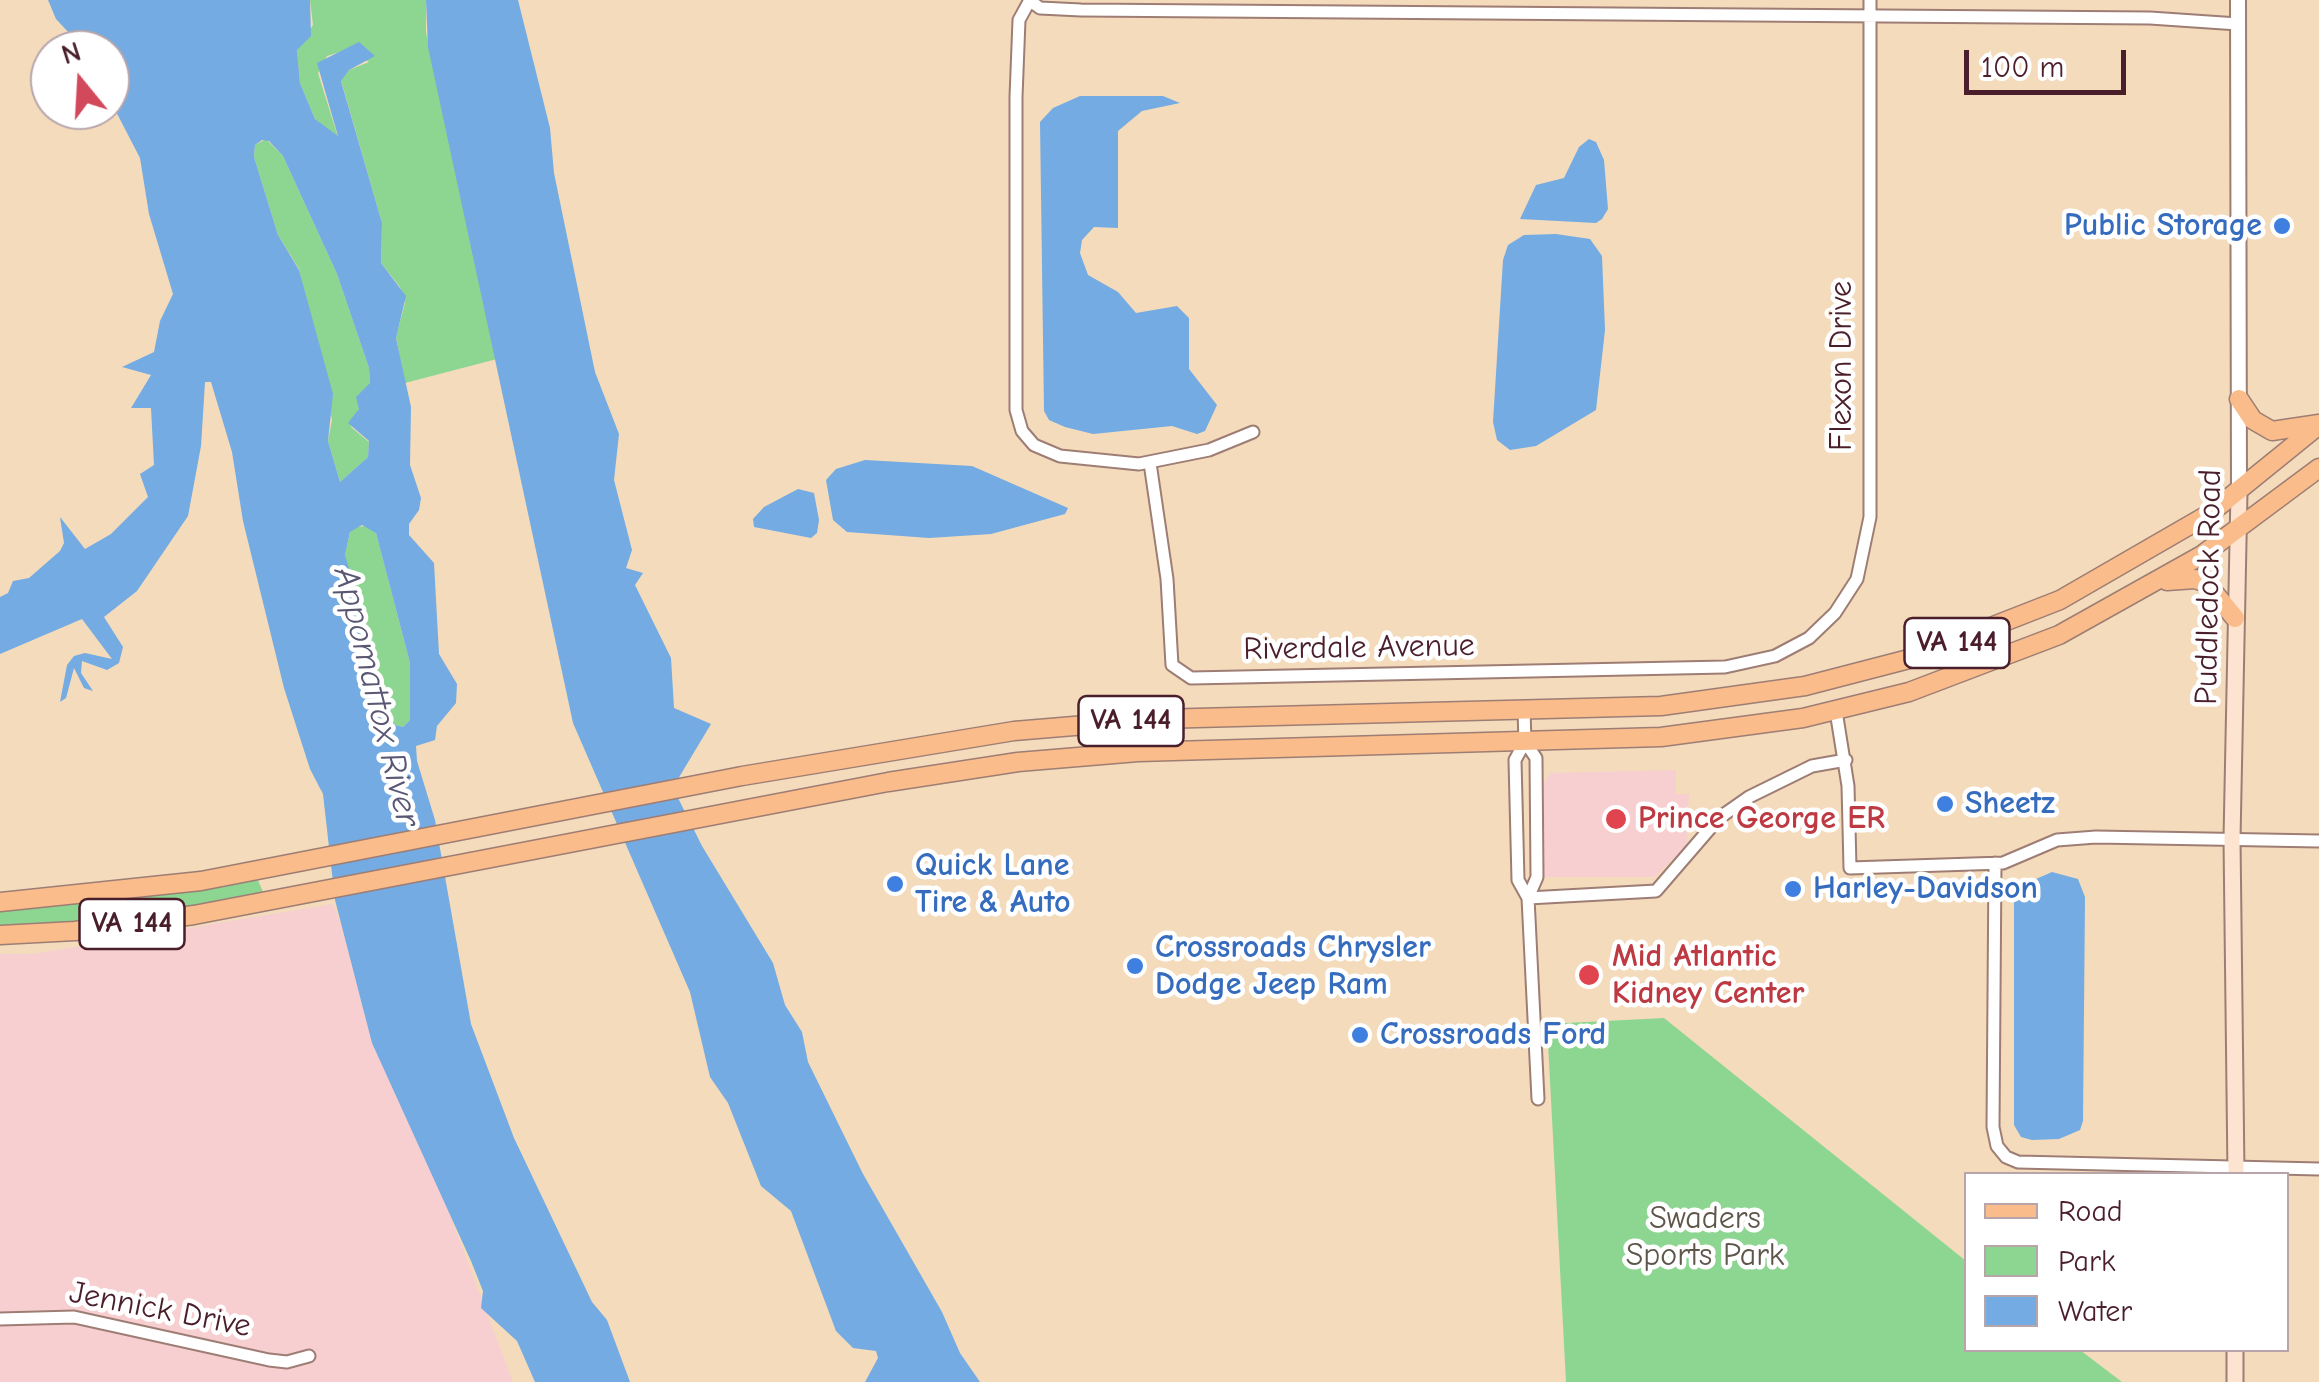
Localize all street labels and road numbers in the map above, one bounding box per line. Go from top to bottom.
street label: Flexon Drive [1823,281,1861,451]
street label: Puddledock Road [2188,469,2230,705]
road number: VA 144 [1904,618,2010,668]
street label: Riverdale Avenue [1243,627,1475,669]
road number: VA 144 [1078,696,1184,746]
road number: VA 144 [80,899,184,949]
street label: Jennick Drive [66,1274,254,1346]

